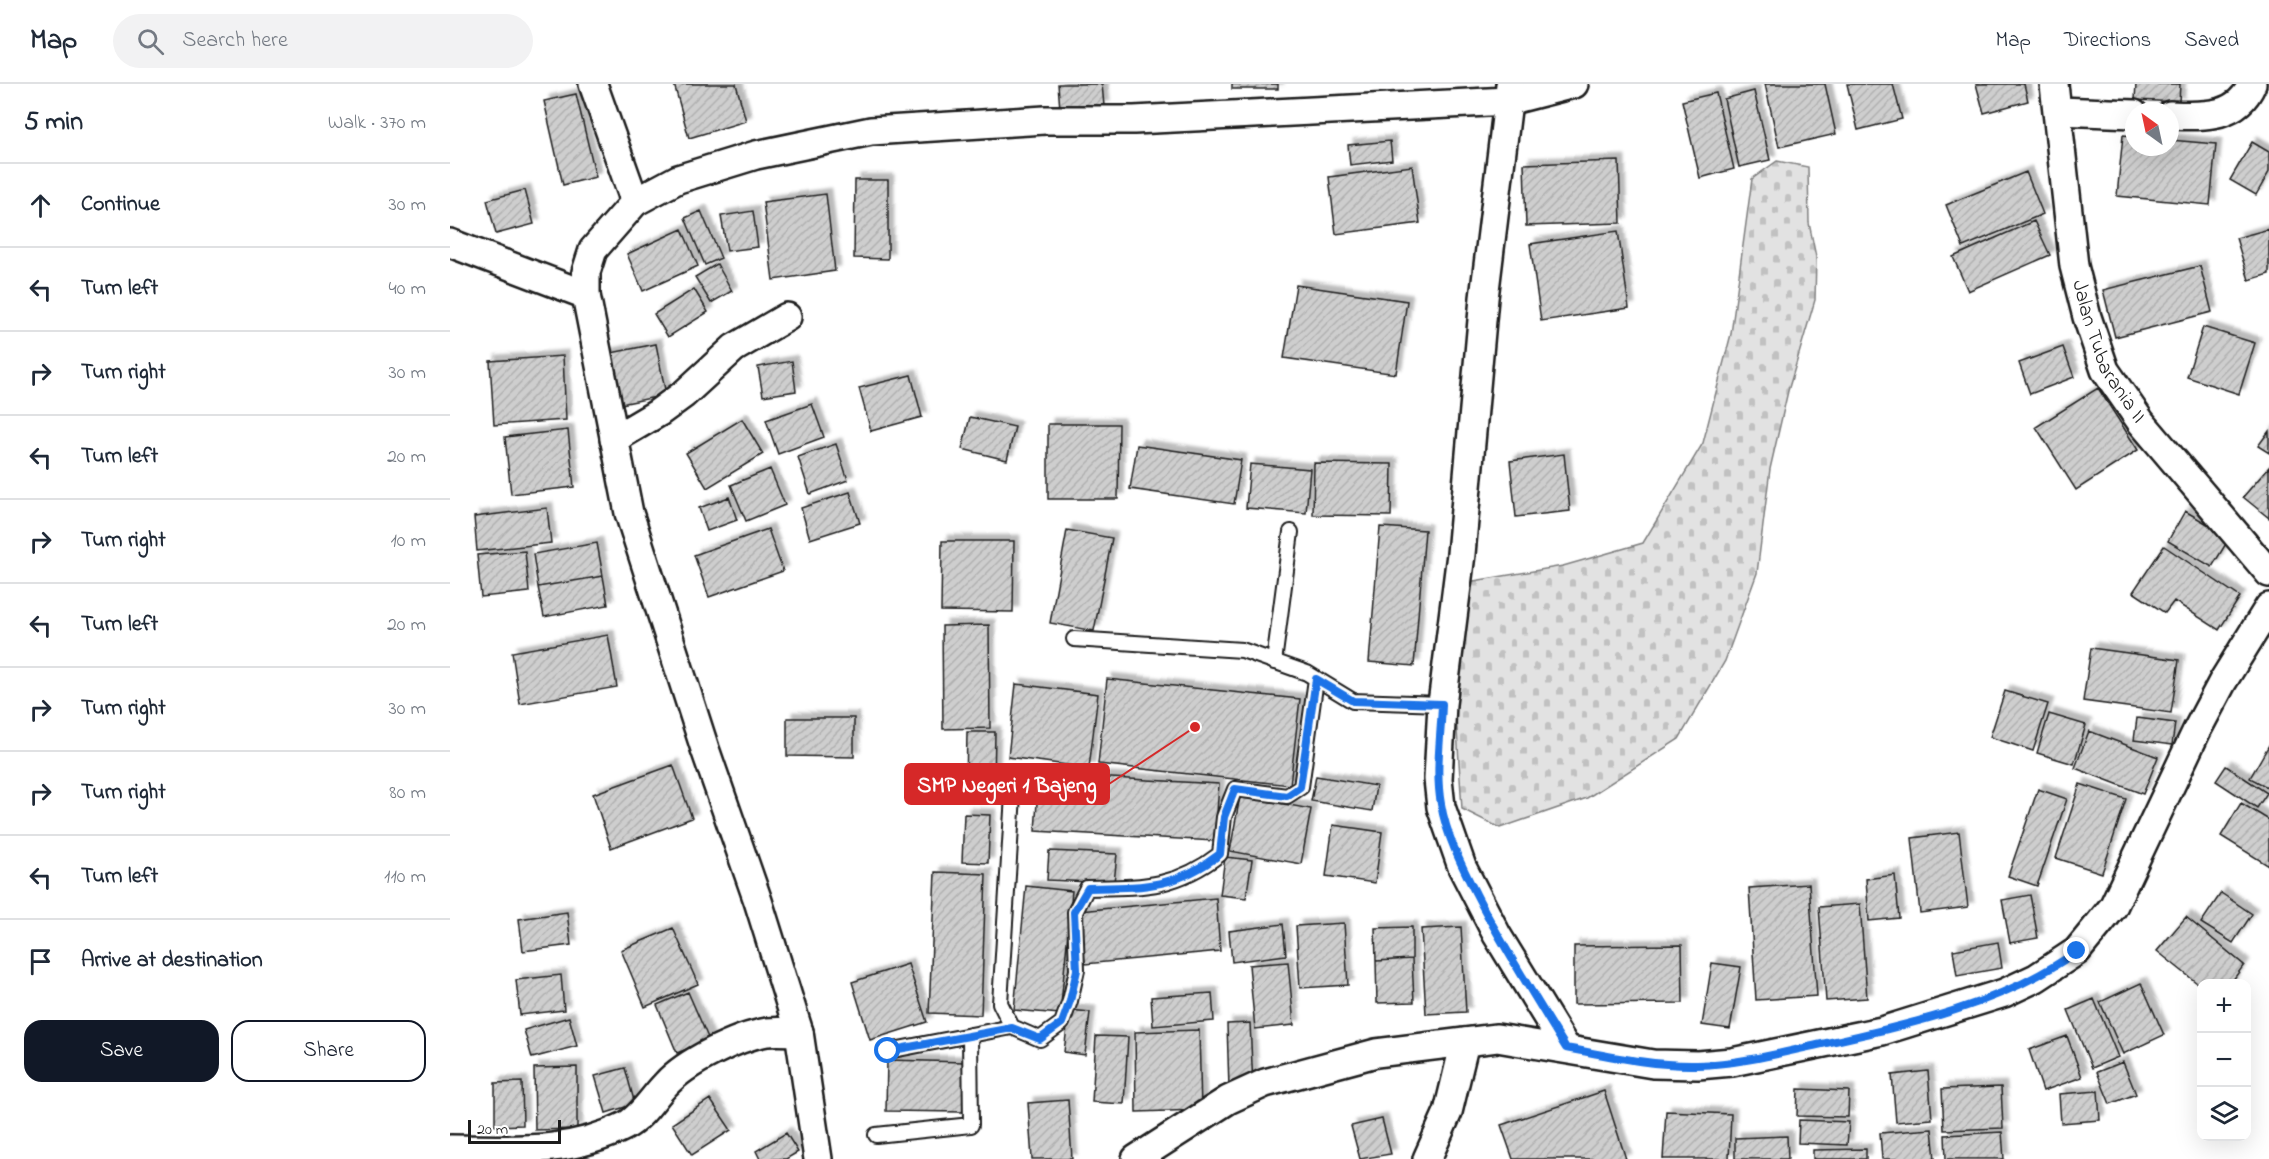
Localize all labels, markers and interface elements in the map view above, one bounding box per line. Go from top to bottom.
search box [113,14,533,68]
text: Map [30,21,77,62]
icon: search [134,25,167,58]
text: Search here [182,25,288,57]
text: Map [1995,26,2031,56]
text: Directions [2064,26,2151,56]
text: Saved [2184,26,2239,56]
north arrow [2125,102,2179,156]
text: 5 min [24,104,83,142]
text: Walk · 370 m [328,109,426,138]
icon: ahead [24,189,57,222]
text: Continue [81,189,160,221]
text: 30 m [389,191,426,220]
icon: left [24,273,57,306]
text: Turn left [81,273,158,305]
text: 40 m [389,275,426,304]
street label: Jalan Tubarania II [2063,277,2153,430]
icon: right [24,357,57,390]
text: Turn right [81,357,166,389]
text: 30 m [389,359,426,388]
icon: left [24,441,57,474]
text: Turn left [81,441,158,473]
text: 20 m [387,443,426,472]
icon: right [24,525,57,558]
text: Turn right [81,525,166,557]
text: 10 m [390,527,426,556]
icon: left [24,609,57,642]
text: Turn left [81,609,158,641]
text: 20 m [387,611,426,640]
icon: right [24,693,57,726]
text: Turn right [81,693,166,725]
text: 30 m [389,695,426,724]
callout: SMP Negeri 1 Bajeng [905,764,1109,804]
text: SMP Negeri 1 Bajeng [917,771,1097,804]
icon: right [24,777,57,810]
text: Turn right [81,777,166,809]
text: 80 m [389,779,426,808]
icon: left [24,861,57,894]
text: Turn left [81,861,158,893]
text: 110 m [384,863,426,892]
route end [2063,937,2089,963]
icon: arrive [24,945,57,978]
text: Arrive at destination [81,945,263,977]
map controls [2197,979,2251,1141]
button: + [2197,979,2251,1033]
button: Save [24,1020,219,1082]
button: Share [231,1020,426,1082]
button: − [2197,1033,2251,1087]
route start [874,1037,900,1063]
button: layers [2197,1087,2251,1141]
scale bar [468,1117,561,1144]
text: 20 m [477,1118,508,1142]

